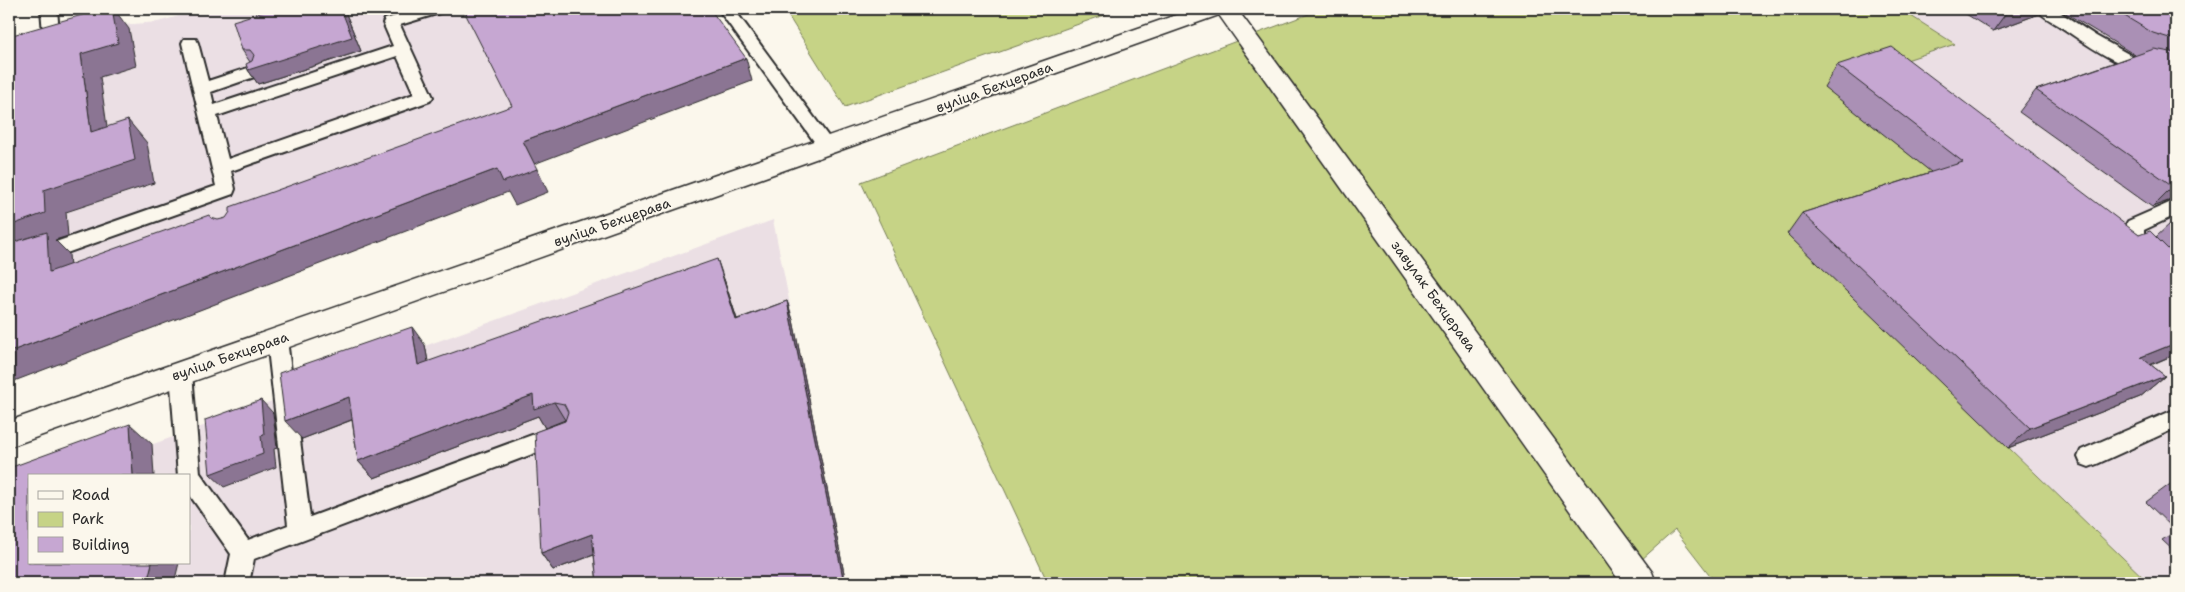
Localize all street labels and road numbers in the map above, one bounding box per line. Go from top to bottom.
street label: вуліца Бехцерава [933,57,1055,116]
street label: вуліца Бехцерава [551,193,673,250]
street label: завулак Бехцерава [1388,237,1481,355]
street label: вуліца Бехцерава [169,327,291,384]

